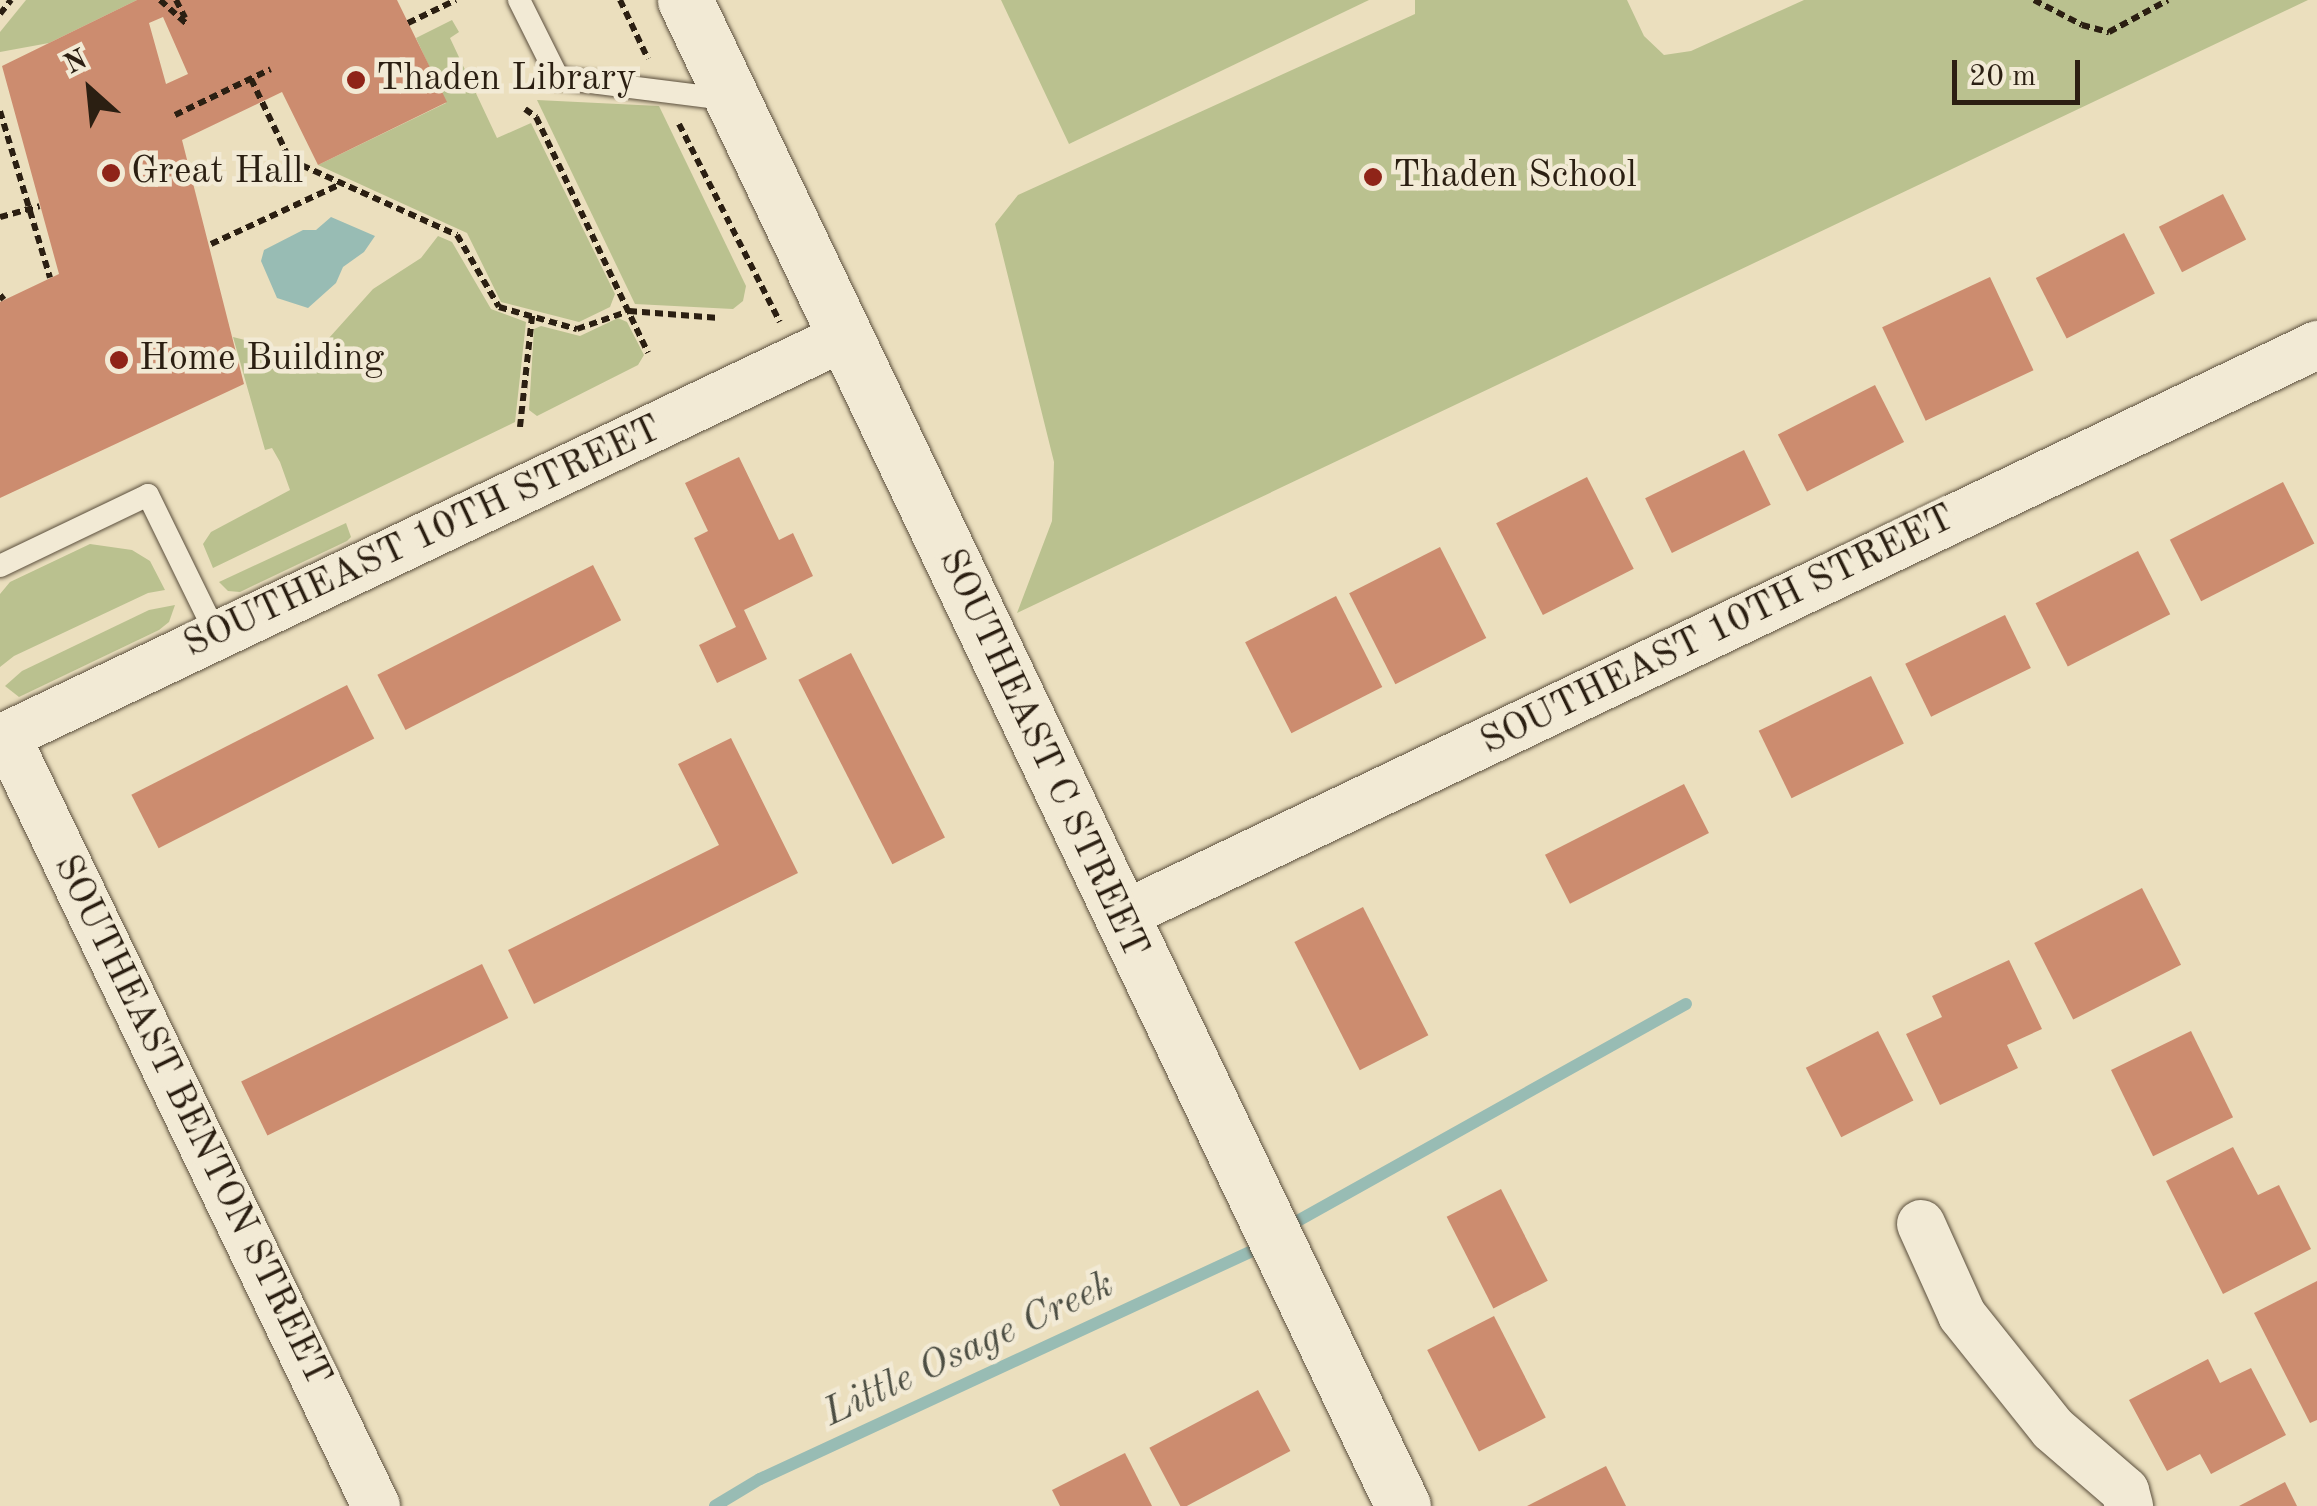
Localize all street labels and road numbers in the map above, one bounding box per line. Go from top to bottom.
street label: SOUTHEAST 10TH STREET [177,407,669,669]
street label: SOUTHEAST 10TH STREET [1474,496,1962,766]
street label: SOUTHEAST C STREET [927,542,1157,966]
street label: SOUTHEAST BENTON STREET [42,848,340,1394]

